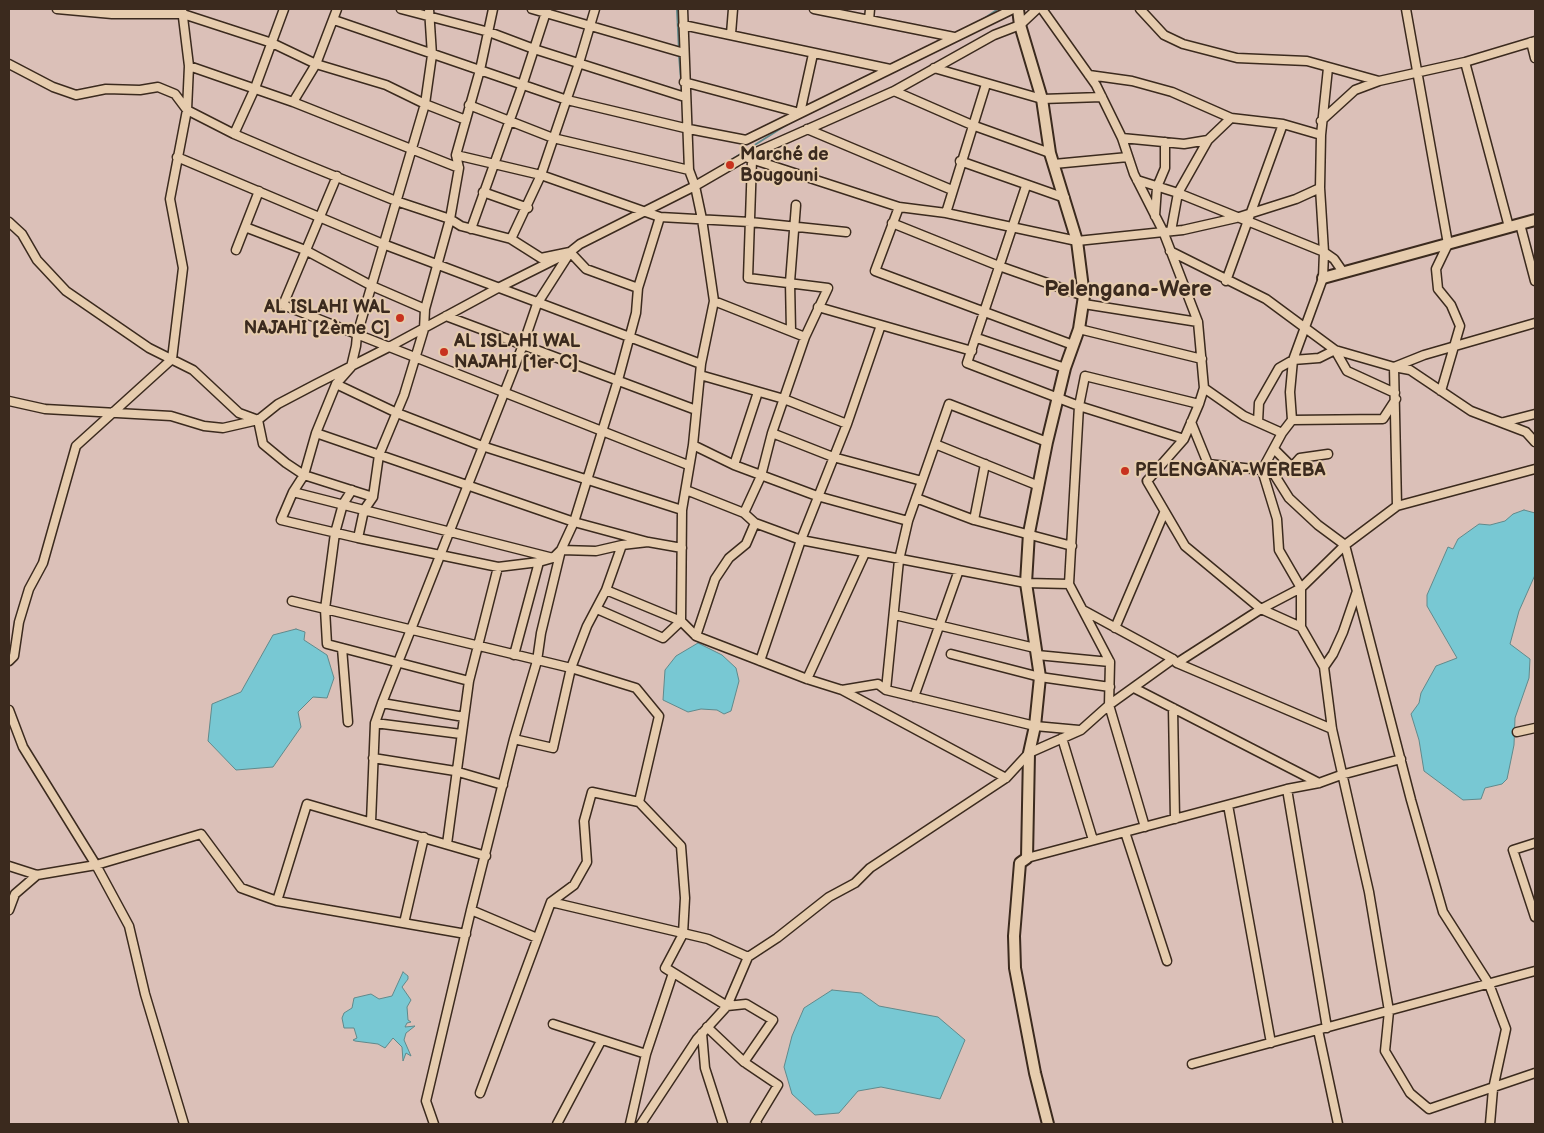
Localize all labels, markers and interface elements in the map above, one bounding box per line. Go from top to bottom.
place label: Marché de Bougouni [740,144,829,186]
marker: Marché de Bougouni [724,159,736,171]
district label: Pelengana-Were [1044,277,1212,303]
place label: AL ISLAHI WAL NAJAHI [2ème C] [244,297,390,340]
marker: AL ISLAHI WAL NAJAHI [2ème C] [394,312,406,324]
place label: AL ISLAHI WAL NAJAHI [1er C] [454,331,580,374]
marker: AL ISLAHI WAL NAJAHI [1er C] [438,346,450,358]
place label: PELENGANA-WEREBA [1135,460,1325,482]
marker: PELENGANA-WEREBA [1119,465,1131,477]

